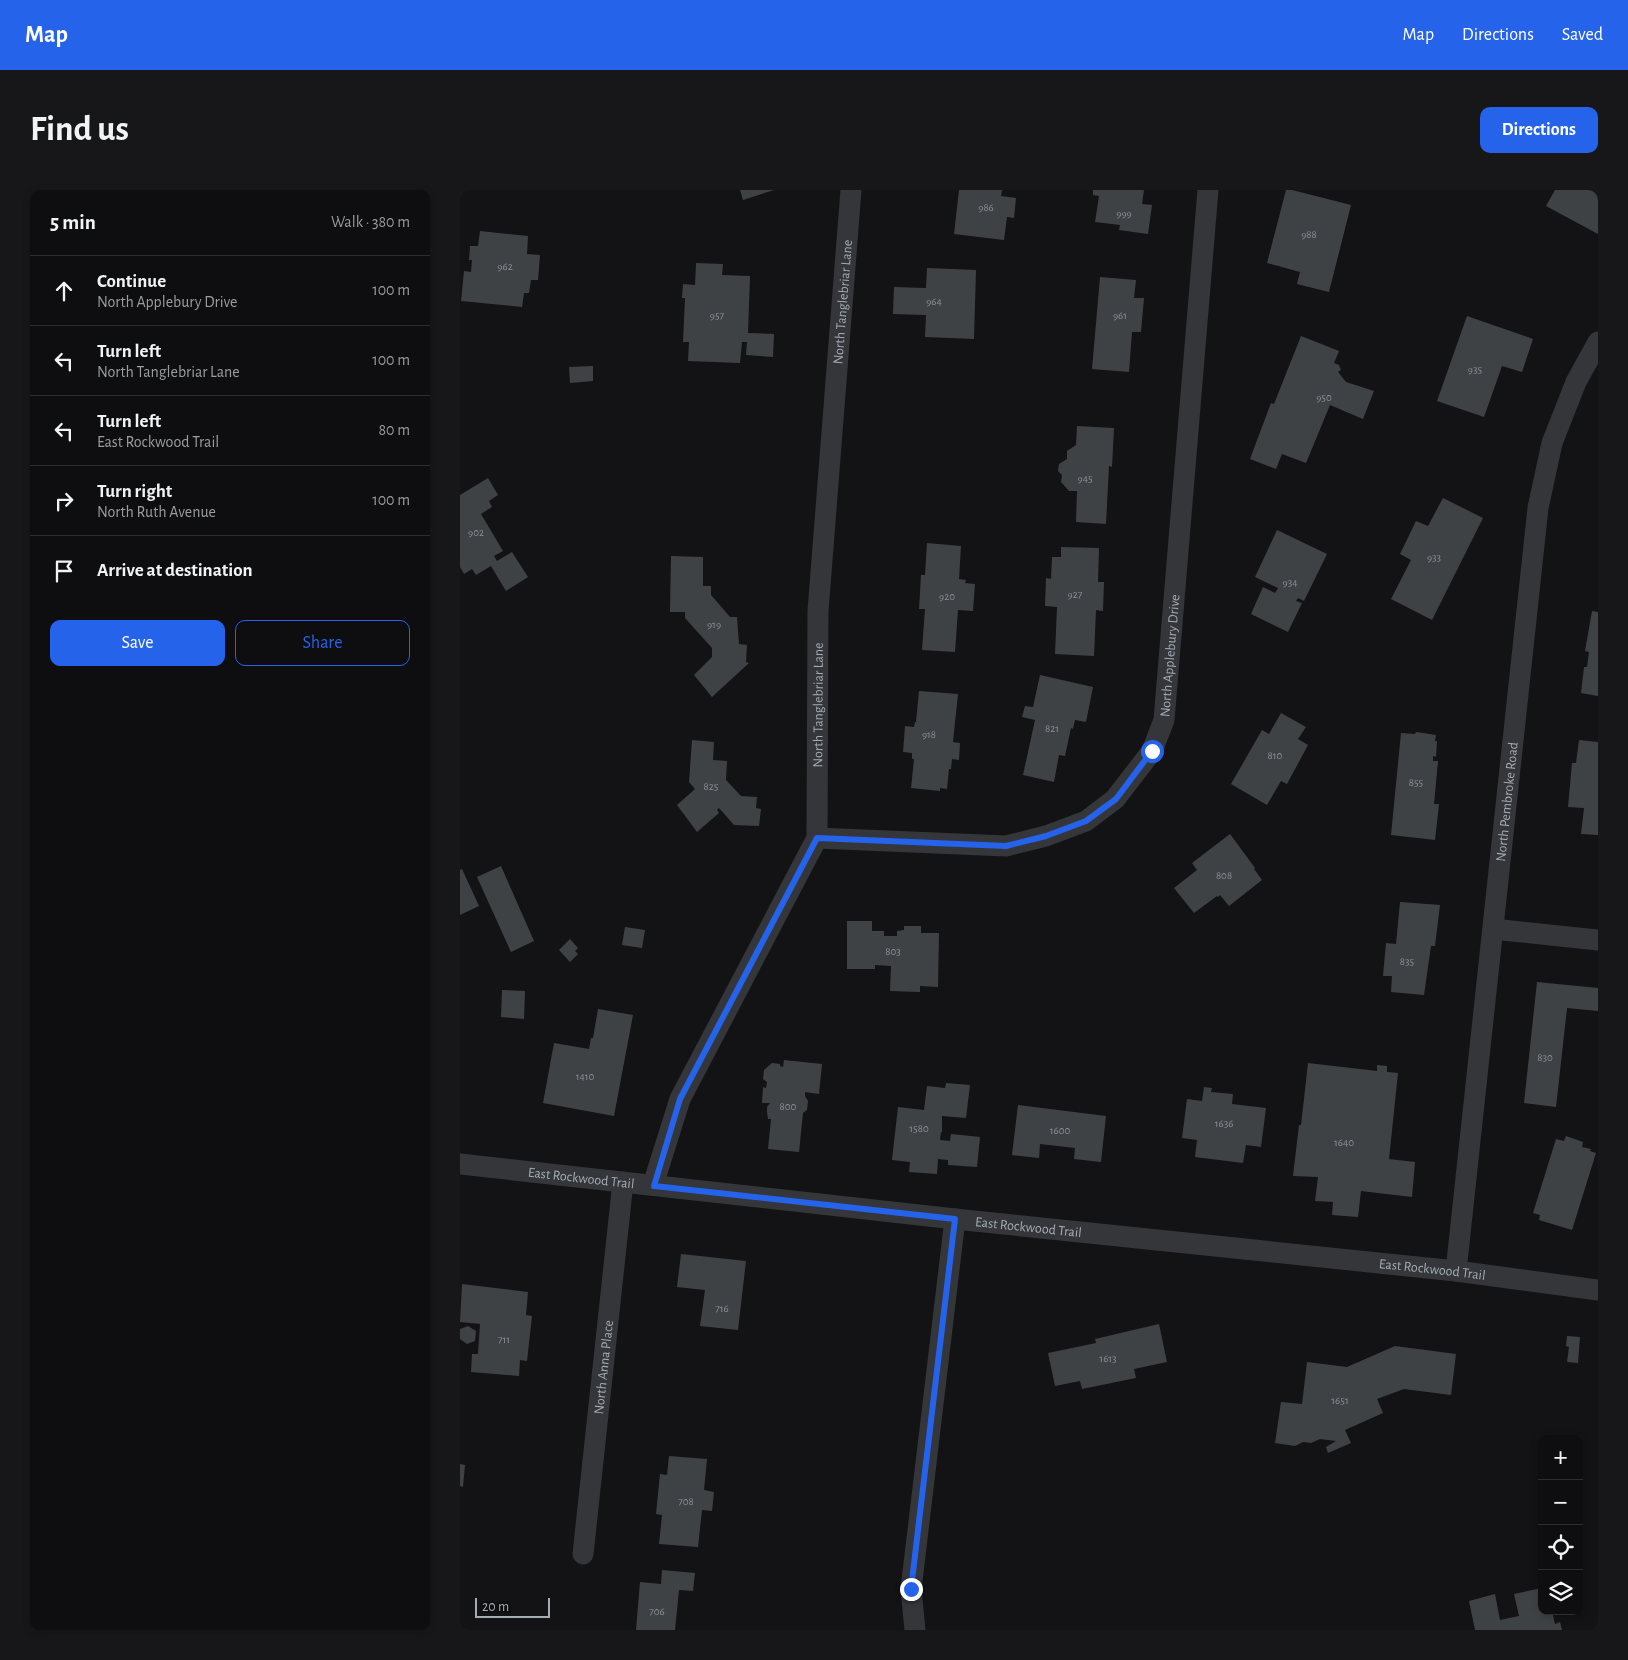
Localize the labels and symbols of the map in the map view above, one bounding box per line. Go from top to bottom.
house number: 986 [978,202,994,213]
house number: 999 [1116,208,1132,219]
house number: 988 [1301,229,1317,240]
street label: North Tanglebriar Lane [831,239,855,365]
house number: 962 [497,261,513,272]
house number: 964 [926,296,942,307]
house number: 957 [710,310,725,321]
house number: 961 [1113,310,1127,321]
house number: 935 [1468,364,1483,375]
house number: 950 [1316,392,1332,403]
house number: 945 [1077,473,1093,484]
house number: 902 [468,527,484,538]
house number: 933 [1427,552,1442,563]
house number: 934 [1283,577,1298,588]
house number: 927 [1068,589,1083,600]
house number: 920 [939,591,955,602]
street label: North Applebury Drive [1158,594,1182,718]
house number: 919 [707,619,721,630]
street label: North Tanglebriar Lane [811,642,826,767]
house number: 821 [1045,723,1059,734]
house number: 918 [922,729,936,740]
route start [1141,740,1164,763]
street label: North Pembroke Road [1494,741,1521,862]
house number: 810 [1268,750,1283,761]
house number: 855 [1409,777,1424,788]
house number: 825 [704,781,719,792]
house number: 808 [1216,870,1232,881]
house number: 803 [885,946,901,957]
house number: 835 [1400,956,1415,967]
house number: 830 [1537,1052,1553,1063]
house number: 1410 [576,1071,595,1082]
house number: 800 [780,1101,797,1112]
house number: 1636 [1215,1118,1233,1129]
house number: 1580 [909,1123,929,1134]
house number: 1600 [1050,1125,1070,1136]
house number: 1640 [1334,1137,1354,1148]
street label: East Rockwood Trail [527,1166,635,1191]
street label: East Rockwood Trail [974,1215,1082,1240]
street label: East Rockwood Trail [1378,1257,1486,1283]
house number: 716 [715,1303,729,1314]
street label: North Anna Place [592,1319,616,1415]
house number: 711 [498,1334,510,1345]
house number: 1613 [1099,1353,1117,1364]
house number: 1651 [1331,1395,1349,1406]
house number: 708 [678,1496,694,1507]
route end [900,1578,923,1601]
scale bar [475,1595,550,1618]
house number: 706 [649,1606,665,1617]

